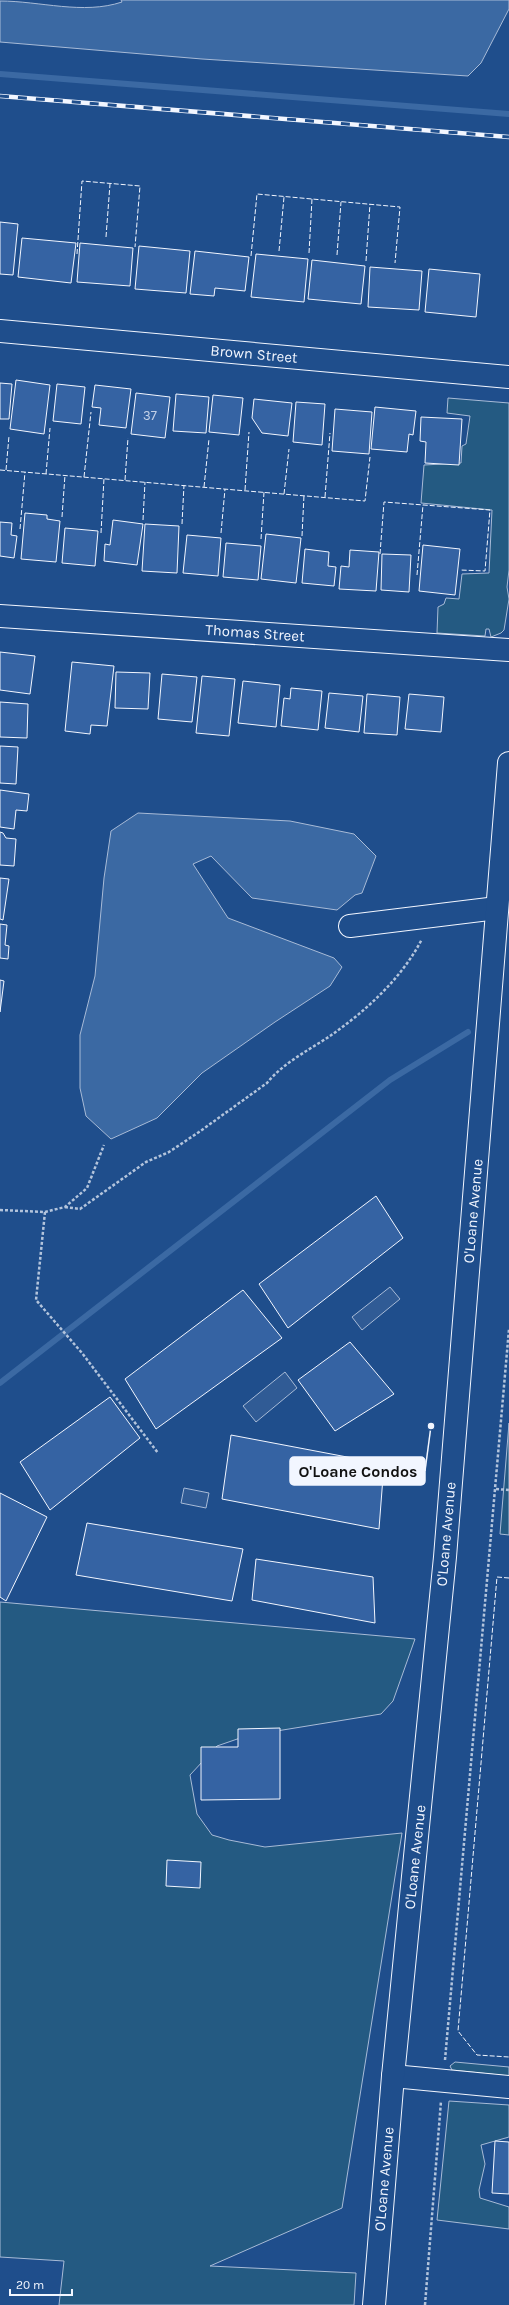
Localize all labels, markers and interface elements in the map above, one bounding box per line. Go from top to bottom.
street label: Brown Street [210,341,299,367]
house number: 37 [143,408,157,423]
street label: Thomas Street [205,621,306,645]
street label: O'Loane Avenue [459,1158,487,1264]
callout: O'Loane Condos [290,1457,425,1485]
text: O'Loane Condos [298,1462,418,1481]
street label: O'Loane Avenue [432,1481,460,1587]
street label: O'Loane Avenue [401,1804,429,1910]
street label: O'Loane Avenue [370,2126,398,2232]
scale bar [10,2271,72,2297]
text: 20 m [16,2278,44,2292]

